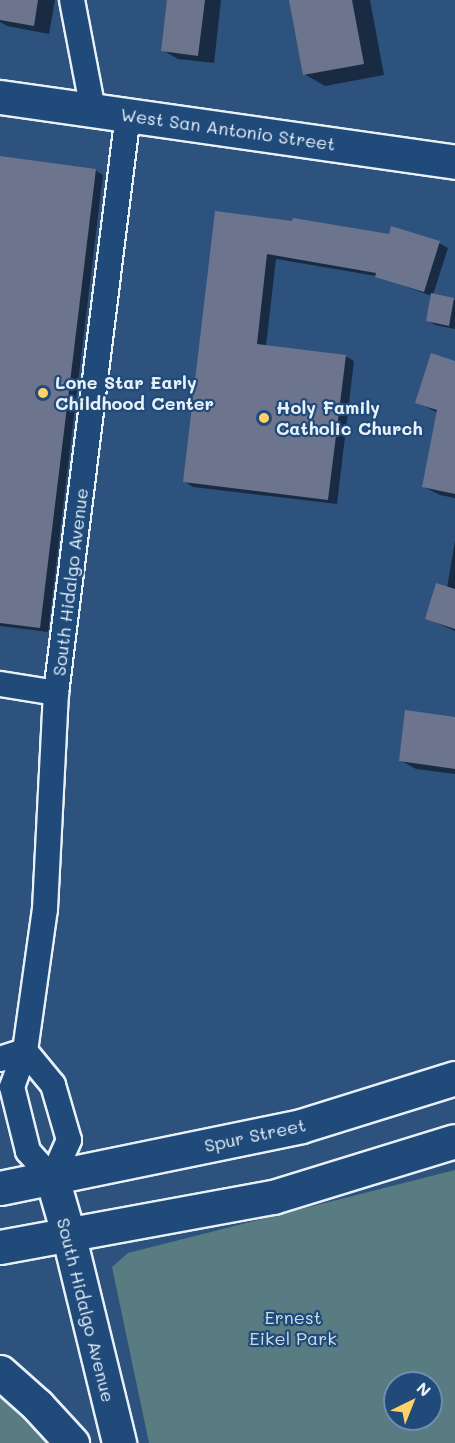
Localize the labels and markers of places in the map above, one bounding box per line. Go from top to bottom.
place label: Lone Star Early Childhood Center [55,372,214,415]
marker: Lone Star Early Childhood Center [36,386,50,400]
place label: Holy Family Catholic Church [276,397,423,440]
marker: Holy Family Catholic Church [257,411,271,425]

